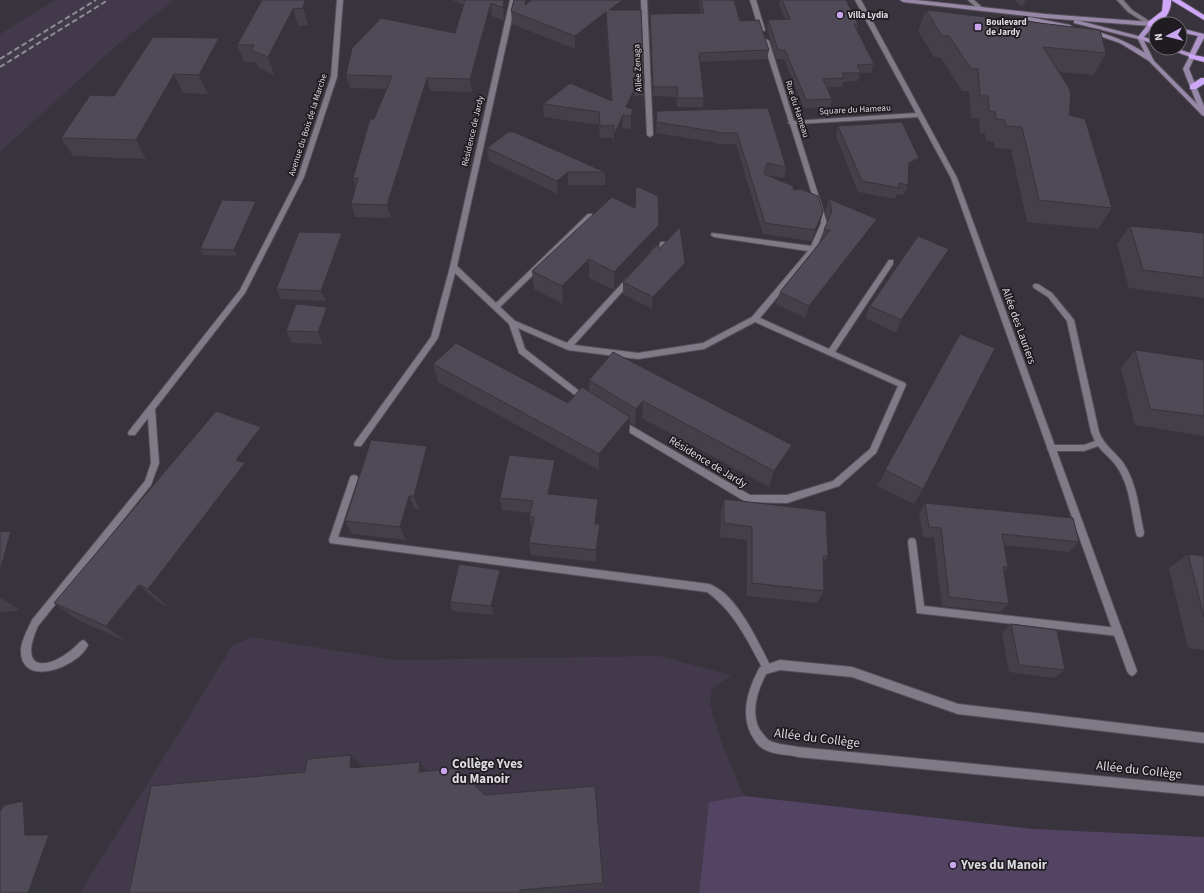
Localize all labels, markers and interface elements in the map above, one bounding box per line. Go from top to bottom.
place label: Villa Lydia [847,9,889,22]
marker: Villa Lydia [835,10,845,20]
place label: Boulevard de Jardy [986,16,1027,39]
north arrow [1148,16,1188,56]
marker: Boulevard de Jardy [973,22,983,32]
text: N [1151,33,1166,42]
street label: Allée Zenaga [630,44,646,92]
street label: Avenue du Bois de la Marche [285,72,331,178]
street label: Rue du Hameau [782,79,812,139]
street label: Résidence de Jardy [459,94,488,168]
street label: Square du Hameau [819,102,891,118]
street label: Allée des Lauriers [998,286,1040,367]
street label: Résidence de Jardy [666,433,750,491]
street label: Allée du Collège [773,724,861,752]
place label: Collège Yves du Manoir [452,755,523,788]
street label: Allée du Collège [1095,757,1183,783]
marker: Collège Yves du Manoir [439,766,449,776]
place label: Yves du Manoir [960,856,1048,874]
marker: Yves du Manoir [948,860,958,870]

